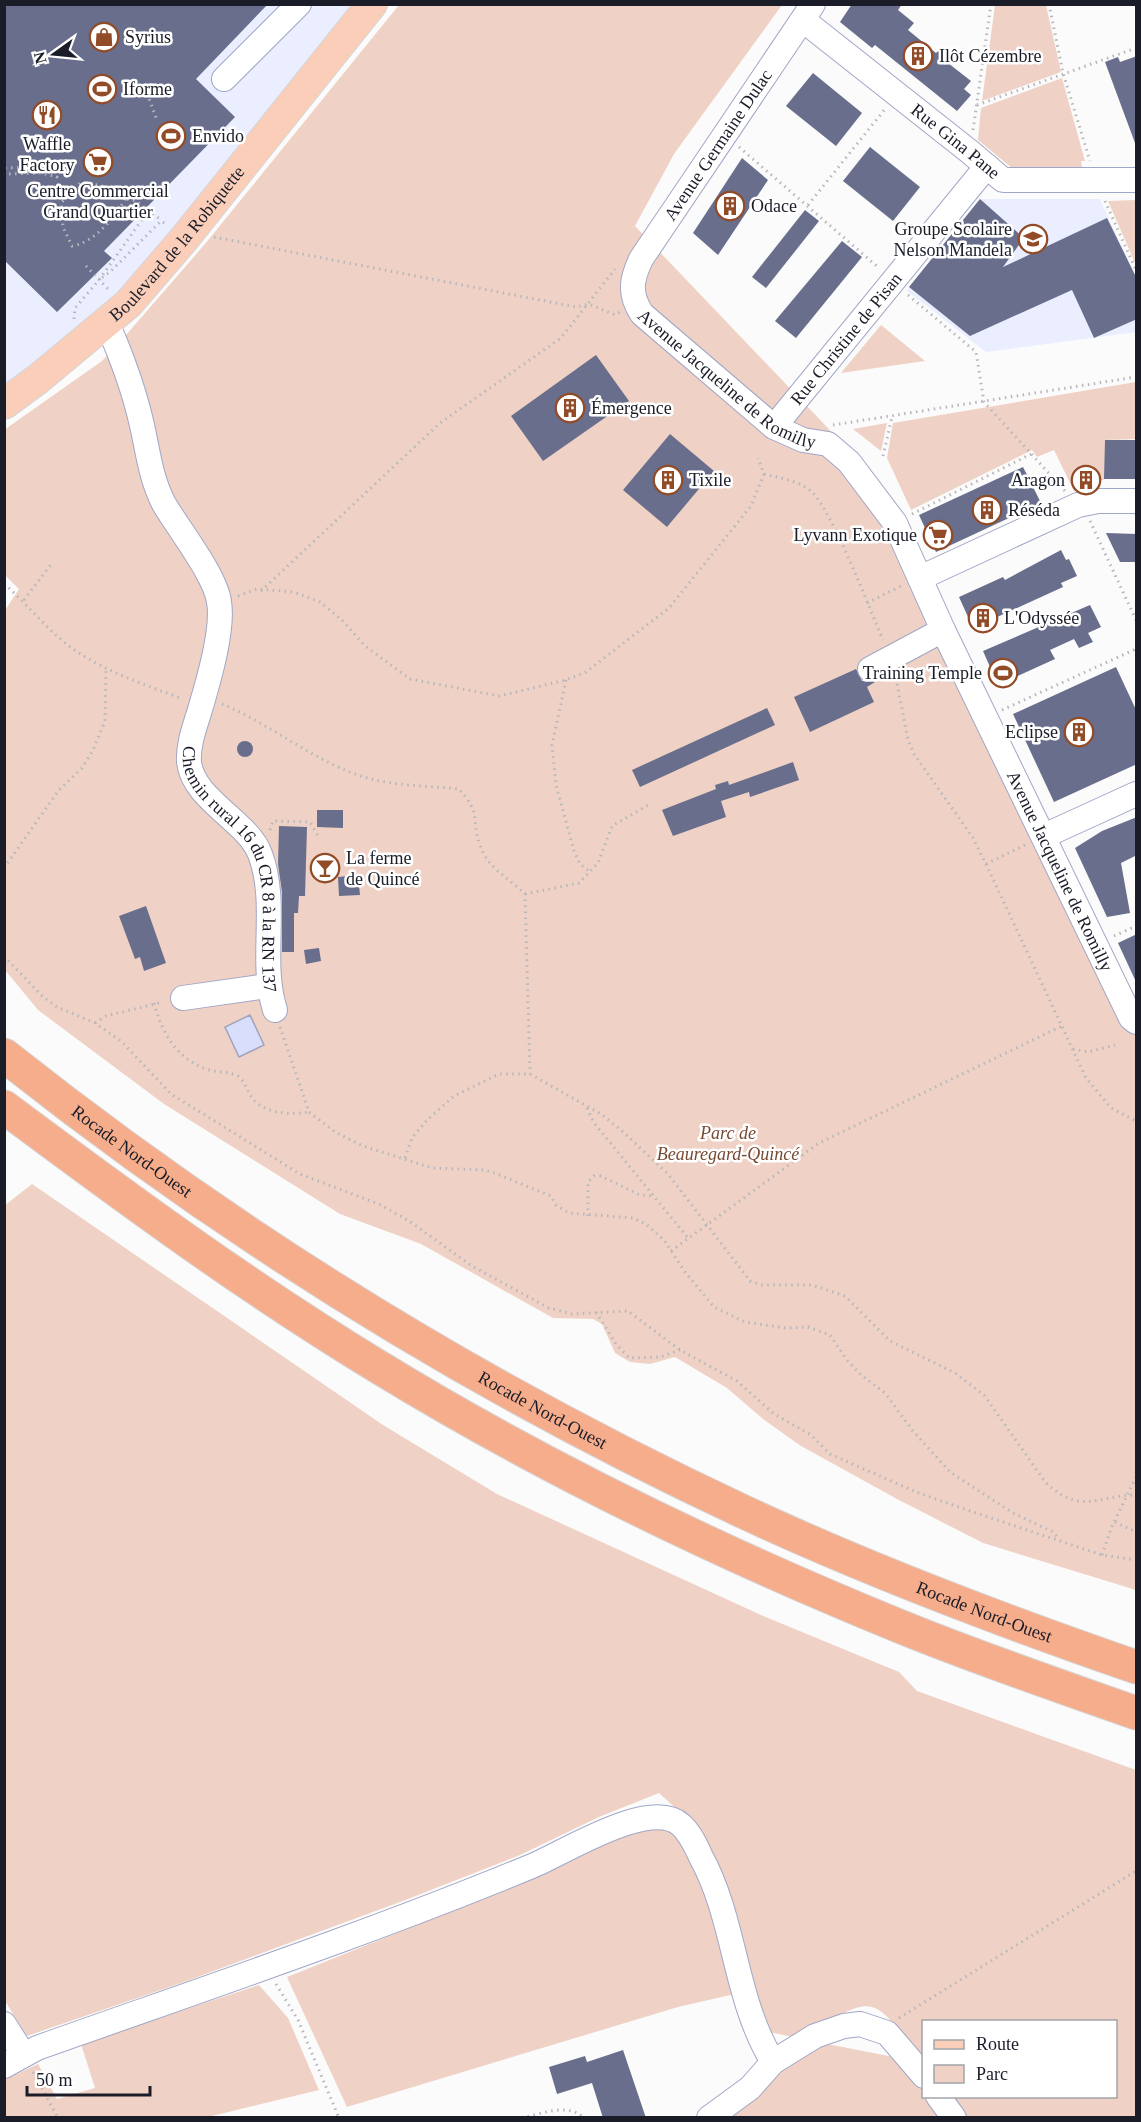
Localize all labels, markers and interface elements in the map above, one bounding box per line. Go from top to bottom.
shop icon: Syrius [88,21,120,53]
north arrow [24,24,84,84]
place label: Syrius [125,27,171,47]
building icon: Ilôt Cézembre [902,40,934,72]
place label: Ilôt Cézembre [939,46,1041,66]
text: N [30,50,50,66]
street label: Avenue Germaine Dulac [660,66,776,224]
sports icon: Iforme [86,73,118,105]
place label: Iforme [123,79,172,99]
restaurant icon: Waffle Factory [31,99,63,131]
street label: Rue Gina Pane [907,100,1004,183]
sports icon: Envido [155,120,187,152]
place label: Envido [192,126,244,146]
place label: Waffle Factory [20,134,74,175]
supermarket icon: Centre Commercial Grand Quartier [82,146,114,178]
street label: Boulevard de la Robiquette [105,162,248,325]
place label: Centre Commercial Grand Quartier [27,181,169,222]
building icon: Odace [714,190,746,222]
place label: Odace [751,196,797,216]
place label: Groupe Scolaire Nelson Mandela [894,219,1012,260]
school or university icon: Groupe Scolaire Nelson Mandela [1017,223,1049,255]
street label: Rue Christine de Pisan [786,269,906,409]
street label: Avenue Jacqueline de Romilly [634,305,817,452]
building icon: Émergence [554,392,586,424]
place label: Émergence [591,397,672,418]
building icon: Tixile [652,464,684,496]
building icon: Aragon [1070,464,1102,496]
place label: Tixile [689,470,731,490]
place label: Aragon [1011,470,1065,490]
building icon: Réséda [971,494,1003,526]
place label: Réséda [1008,500,1060,520]
supermarket icon: Lyvann Exotique [922,519,954,551]
place label: Lyvann Exotique [794,525,917,545]
building icon: L'Odyssée [967,602,999,634]
place label: L'Odyssée [1004,608,1079,628]
sports icon: Training Temple [987,657,1019,689]
place label: Training Temple [863,663,982,683]
building icon: Eclipse [1063,716,1095,748]
place label: Eclipse [1005,722,1058,742]
street label: Chemin rural 16 du CR 8 à la RN 137 [179,745,281,994]
street label: Avenue Jacqueline de Romilly [1003,768,1117,975]
place label: La ferme de Quincé [346,848,419,889]
bar icon: La ferme de Quincé [309,852,341,884]
street label: Rocade Nord-Ouest [68,1101,196,1202]
park label: Parc de Beauregard-Quincé [657,1123,800,1164]
street label: Rocade Nord-Ouest [475,1367,610,1453]
street label: Rocade Nord-Ouest [913,1577,1055,1647]
legend [922,2020,1117,2098]
text: Route [976,2034,1019,2054]
scale bar [27,2059,150,2097]
text: Parc [976,2064,1008,2084]
text: 50 m [36,2070,73,2090]

